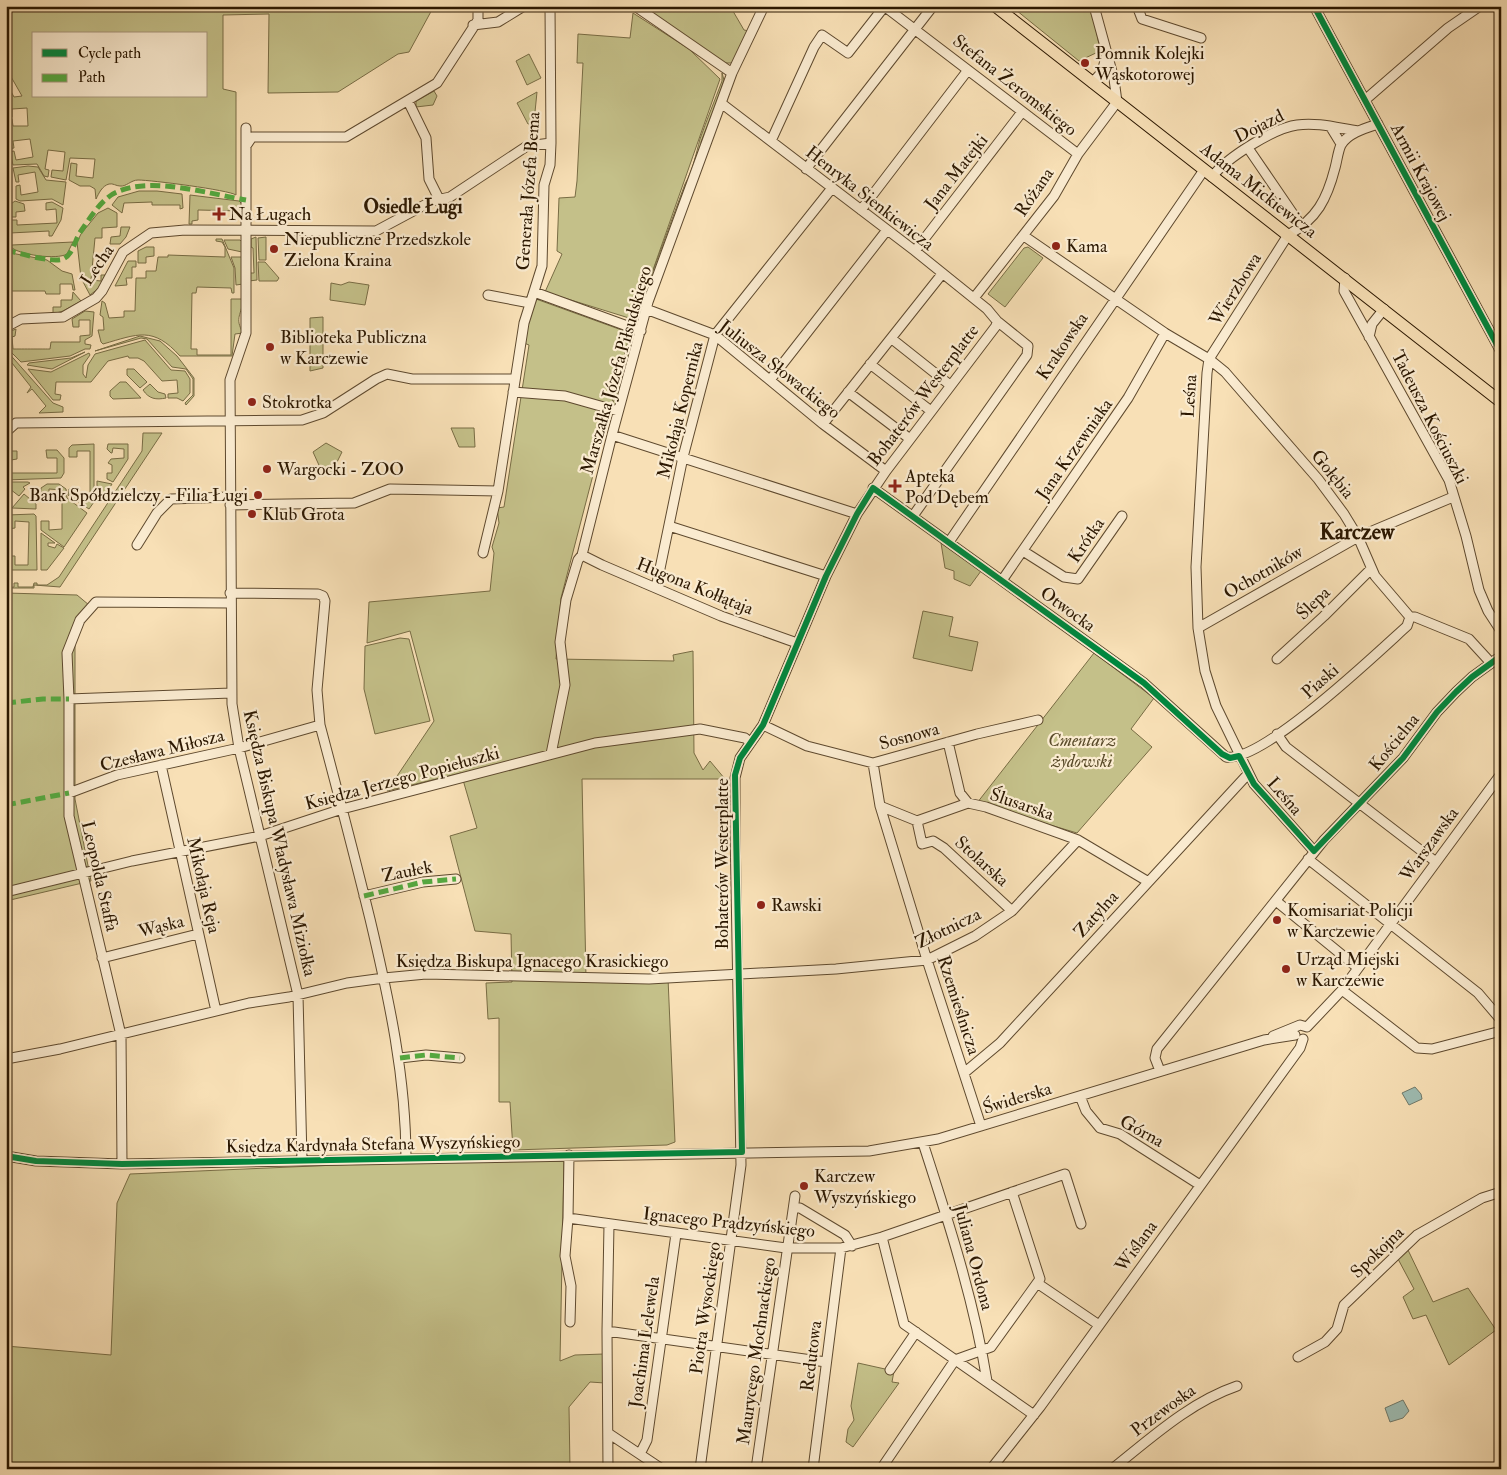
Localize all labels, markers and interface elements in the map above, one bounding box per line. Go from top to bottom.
street label: Stefana Żeromskiego [948,29,1083,141]
legend [32,32,208,98]
place label: Pomnik Kolejki Wąskotorowej [1094,42,1205,86]
text: Cycle path [78,44,141,64]
marker: Pomnik Kolejki Wąskotorowej [1079,57,1091,69]
text: Path [78,68,105,87]
street label: Dojazd [1231,104,1288,149]
street label: Generała Józefa Bema [511,110,546,271]
street label: Armii Krajowej [1385,118,1456,225]
street label: Jana Matejki [919,129,993,216]
street label: Adama Mickiewicza [1195,137,1322,244]
street label: Henryka Sienkiewicza [801,141,939,256]
street label: Różana [1010,163,1059,221]
district label: Osiedle Ługi [364,195,463,220]
place label: Na Ługach [229,203,312,226]
marker: Na Ługach [213,208,225,220]
place label: Niepubliczne Przedszkole Zielona Kraina [284,228,472,272]
place label: Kama [1066,235,1108,258]
street label: Lecha [75,240,120,290]
marker: Kama [1050,240,1062,252]
marker: Niepubliczne Przedszkole Zielona Kraina [268,243,280,255]
street label: Wierzbowa [1203,248,1267,331]
street label: Marszałka Józefa Piłsudskiego [576,263,657,477]
street label: Krakowska [1031,308,1094,384]
street label: Juliusza Słowackiego [713,314,845,424]
street label: Bohaterów Westerplatte [863,320,984,471]
place label: Biblioteka Publiczna w Karczewie [280,326,427,370]
street label: Mikołaja Kopernika [652,339,709,481]
marker: Biblioteka Publiczna w Karczewie [264,341,276,353]
street label: Tadeusza Kościuszki [1386,346,1473,488]
street label: Leśna [1177,373,1203,418]
place label: Stokrotka [262,391,333,414]
street label: Jana Krzewniaka [1030,394,1118,505]
marker: Stokrotka [246,396,258,408]
street label: Gołębia [1306,445,1360,504]
place label: Wargocki - ZOO [276,458,404,481]
marker: Wargocki - ZOO [261,463,273,475]
place label: Apteka Pod Dębem [904,465,989,509]
marker: Apteka Pod Dębem [889,480,901,492]
place label: Bank Spółdzielczy - Filia Ługi [29,484,248,507]
marker: Bank Spółdzielczy - Filia Ługi [252,489,264,501]
place label: Klub Grota [262,503,345,526]
marker: Klub Grota [246,508,258,520]
street label: Krótka [1063,513,1110,567]
district label: Karczew [1320,518,1396,546]
street label: Ochotników [1219,540,1308,604]
street label: Hugona Kołłątaja [633,553,757,621]
street label: Ślepa [1291,581,1336,625]
street label: Otwocka [1035,582,1101,638]
street label: Piaski [1297,659,1344,704]
street label: Księdza Biskupa Władysława Miziołka [238,708,322,979]
street label: Kościelna [1364,708,1425,776]
street label: Sosnowa [877,717,942,755]
street label: Czesława Miłosza [98,724,227,777]
park label: Cmentarz żydowski [1048,729,1116,773]
street label: Księdza Jerzego Popiełuszki [302,741,502,816]
street label: Leśna [1262,772,1308,821]
street label: Bohaterów Westerplatte [711,778,734,950]
street label: Ślusarska [987,783,1057,826]
street label: Warszawska [1394,802,1464,887]
street label: Leopolda Staffa [76,819,123,934]
street label: Stolarska [950,831,1014,892]
street label: Mikołaja Reja [181,835,226,936]
street label: Zaułek [380,855,435,888]
street label: Zatylna [1069,885,1124,943]
place label: Rawski [771,894,822,917]
marker: Rawski [755,899,767,911]
place label: Komisariat Policji w Karczewie [1287,899,1413,943]
street label: Złotnicza [912,903,985,954]
street label: Wąska [135,910,187,943]
marker: Komisariat Policji w Karczewie [1271,914,1283,926]
place label: Urząd Miejski w Karczewie [1296,948,1400,992]
street label: Księdza Biskupa Ignacego Krasickiego [396,950,669,973]
street label: Rzemieślnicza [932,952,986,1058]
marker: Urząd Miejski w Karczewie [1280,963,1292,975]
street label: Świderska [980,1077,1055,1120]
street label: Górna [1116,1110,1168,1153]
street label: Księdza Kardynała Stefana Wyszyńskiego [225,1130,521,1159]
place label: Karczew Wyszyńskiego [813,1165,916,1209]
marker: Karczew Wyszyńskiego [798,1180,810,1192]
street label: Juliana Ordona [948,1201,999,1313]
street label: Ignacego Prądzyńskiego [642,1202,816,1243]
street label: Wiślana [1109,1216,1163,1277]
street label: Spokojna [1346,1221,1409,1283]
street label: Piotra Wysockiego [685,1240,726,1376]
street label: Maurycego Mochnackiego [732,1255,781,1446]
street label: Joachima Lelewela [624,1274,665,1410]
street label: Redutowa [796,1319,827,1393]
street label: Przewoska [1126,1379,1201,1442]

